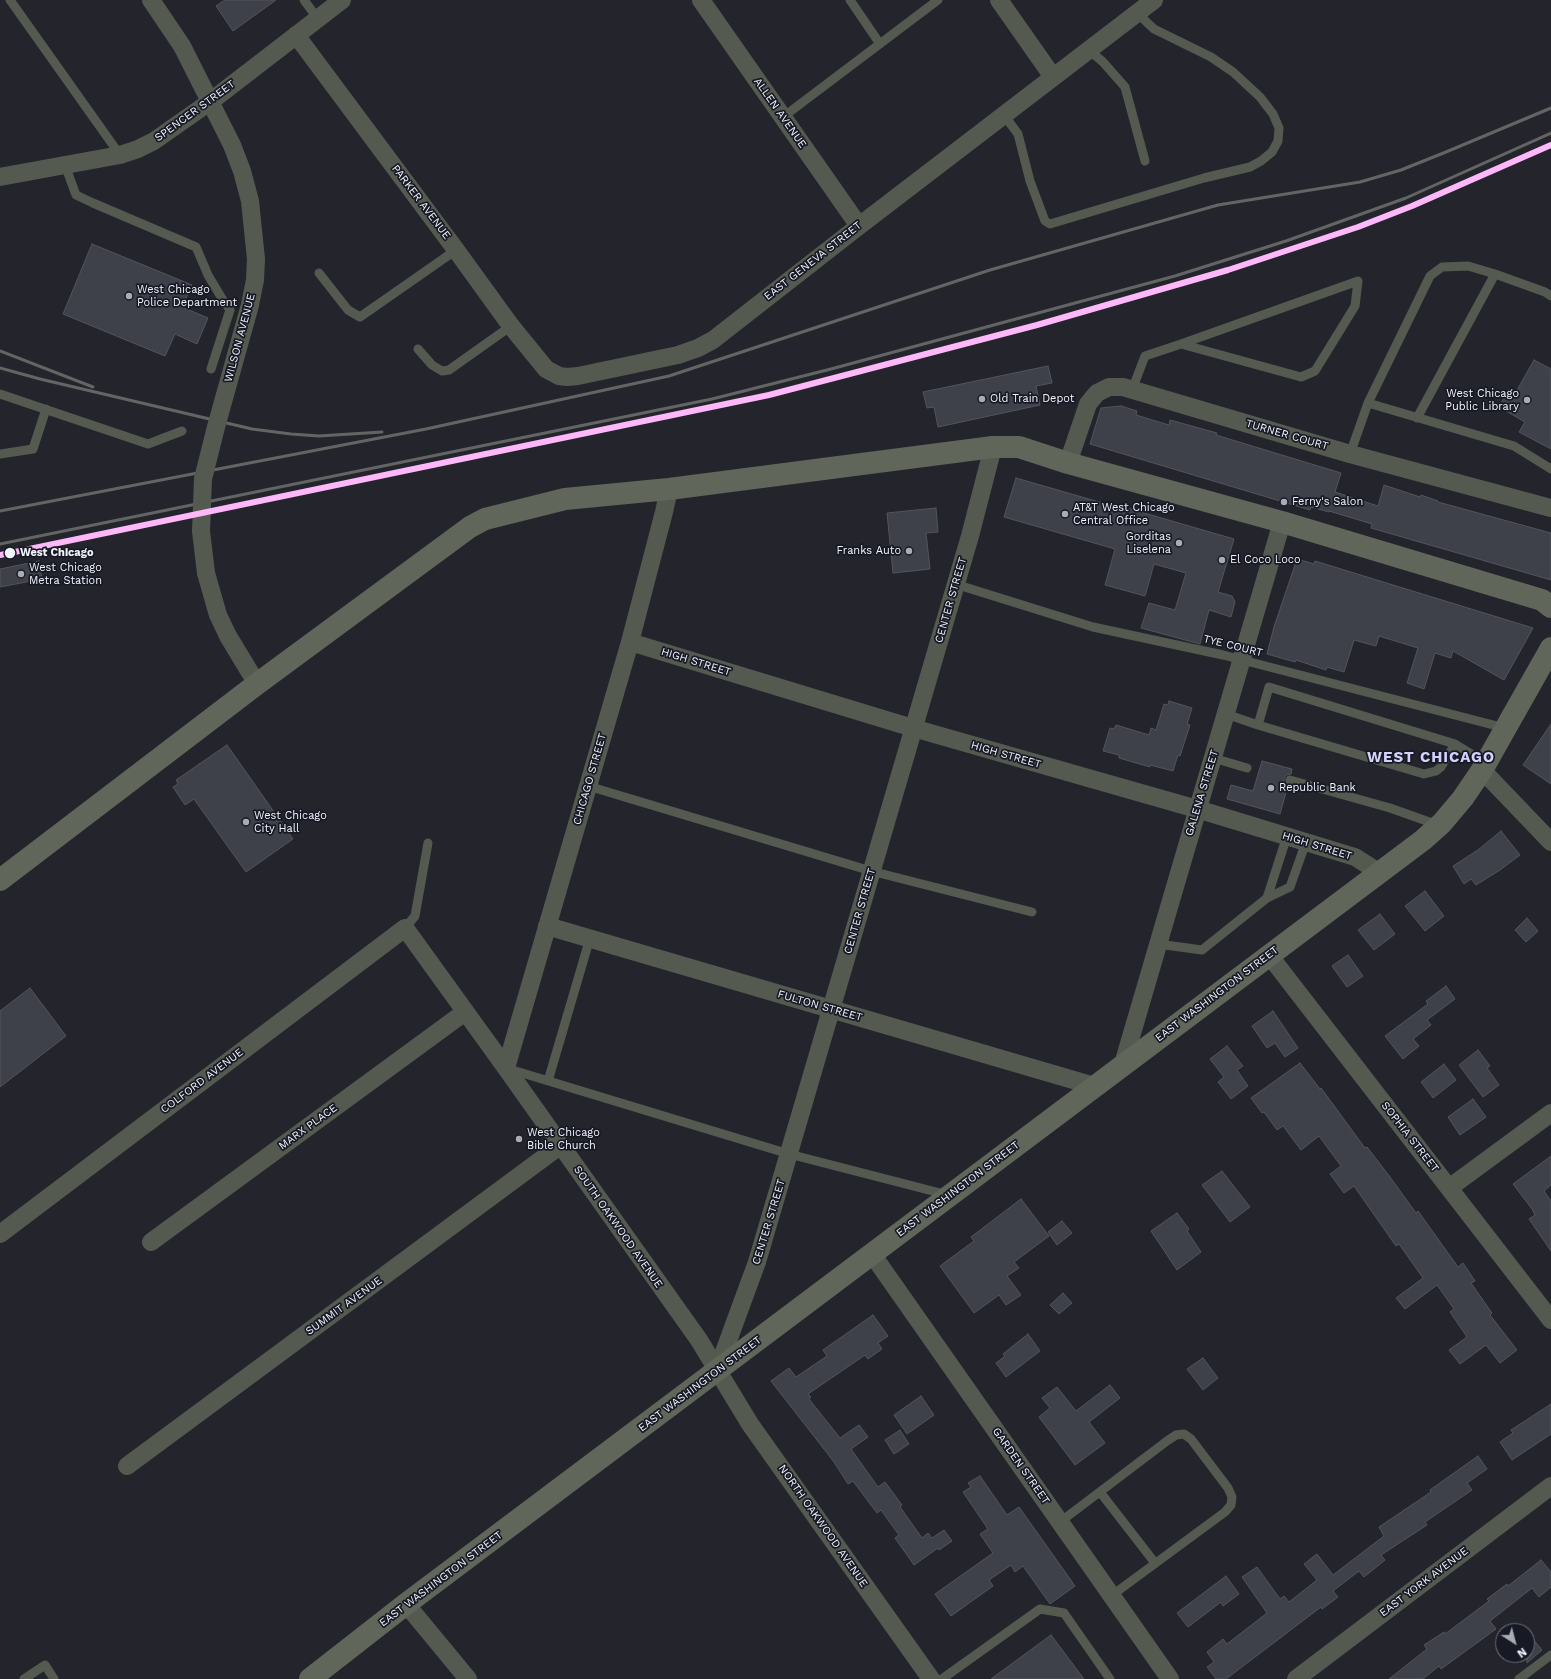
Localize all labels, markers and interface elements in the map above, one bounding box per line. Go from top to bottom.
street label: ALLEN AVENUE [751,75,809,151]
street label: SPENCER STREET [152,77,238,145]
street label: PARKER AVENUE [389,162,453,242]
street label: EAST GENEVA STREET [762,219,864,303]
place label: West Chicago Police Department [137,283,237,309]
marker: West Chicago Police Department [124,291,134,301]
street label: WILSON AVENUE [222,292,258,384]
place label: West Chicago Public Library [1445,387,1519,413]
place label: Old Train Depot [990,392,1074,406]
marker: Old Train Depot [977,394,987,404]
marker: West Chicago Public Library [1522,395,1532,405]
street label: TURNER COURT [1244,417,1330,453]
place label: Ferny's Salon [1292,495,1363,509]
marker: Ferny's Salon [1279,497,1289,507]
place label: AT&T West Chicago Central Office [1073,501,1175,527]
marker: AT&T West Chicago Central Office [1060,509,1070,519]
place label: Gorditas Liselena [1126,530,1171,556]
marker: Gorditas Liselena [1174,538,1184,548]
place label: Franks Auto [837,544,901,558]
marker: West Chicago [3,546,17,560]
place label: West Chicago [20,546,93,560]
marker: Franks Auto [904,546,914,556]
place label: El Coco Loco [1230,553,1301,567]
marker: El Coco Loco [1217,555,1227,565]
street label: CENTER STREET [932,556,970,644]
place label: West Chicago Metra Station [29,561,102,587]
marker: West Chicago Metra Station [16,569,26,579]
street label: TYE COURT [1202,632,1264,660]
street label: HIGH STREET [659,645,733,679]
street label: CHICAGO STREET [571,732,609,826]
street label: HIGH STREET [969,739,1043,771]
street label: GALENA STREET [1183,748,1221,838]
district label: WEST CHICAGO [1367,749,1495,767]
place label: Republic Bank [1279,781,1356,795]
marker: Republic Bank [1266,783,1276,793]
place label: West Chicago City Hall [254,809,327,835]
marker: West Chicago City Hall [241,817,251,827]
street label: HIGH STREET [1280,829,1354,863]
street label: CENTER STREET [841,867,879,955]
street label: EAST WASHINGTON STREET [1153,943,1281,1045]
street label: FULTON STREET [776,988,864,1024]
street label: COLFORD AVENUE [158,1046,246,1116]
street label: SOPHIA STREET [1378,1099,1442,1175]
street label: MARX PLACE [276,1101,340,1153]
place label: West Chicago Bible Church [527,1126,600,1152]
marker: West Chicago Bible Church [514,1134,524,1144]
street label: EAST WASHINGTON STREET [894,1138,1022,1240]
street label: SOUTH OAKWOOD AVENUE [571,1163,665,1291]
street label: CENTER STREET [750,1178,788,1266]
street label: SUMMIT AVENUE [303,1274,385,1338]
street label: EAST WASHINGTON STREET [636,1333,764,1435]
street label: GARDEN STREET [990,1425,1052,1507]
street label: NORTH OAKWOOD AVENUE [776,1462,870,1590]
street label: EAST WASHINGTON STREET [377,1528,505,1630]
street label: EAST YORK AVENUE [1377,1544,1471,1620]
north arrow [1495,1623,1535,1663]
text: N [1515,1645,1529,1660]

